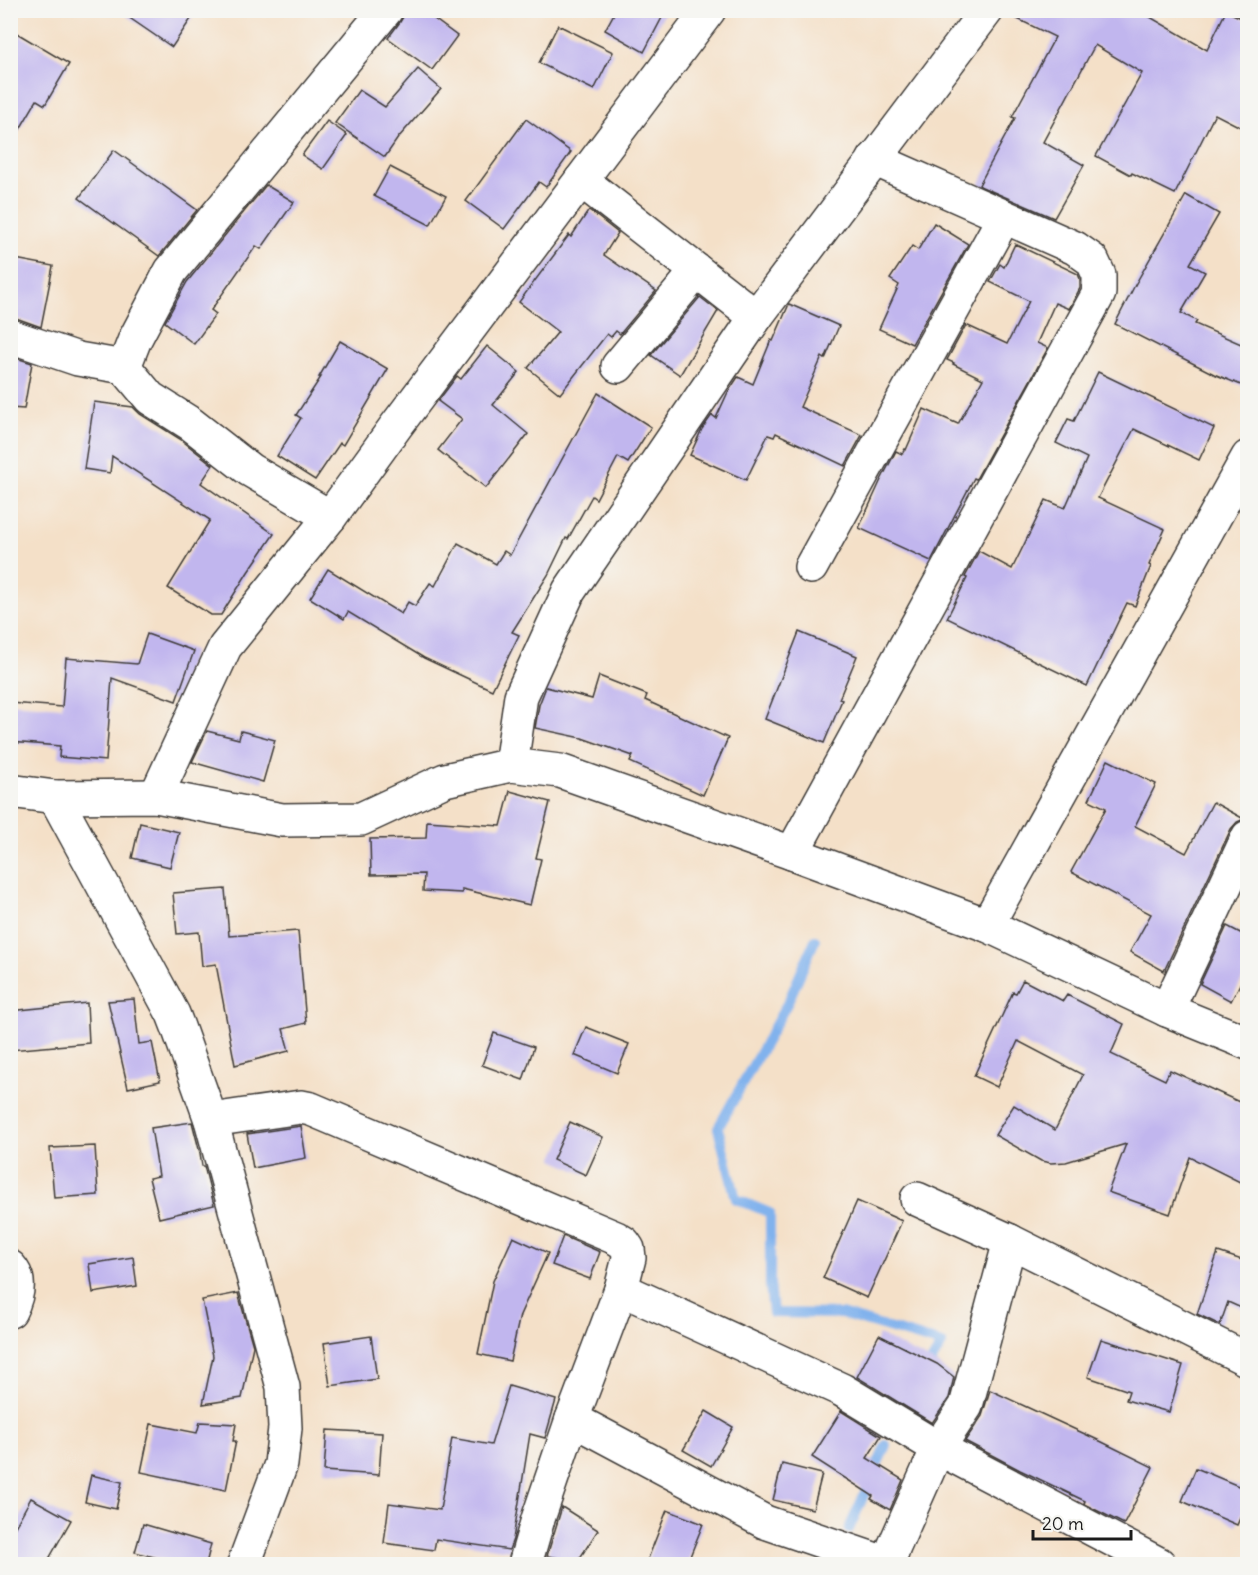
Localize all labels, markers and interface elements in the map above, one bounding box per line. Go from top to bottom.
scale bar [1033,1503,1130,1541]
text: 20 m [1042,1512,1084,1535]

